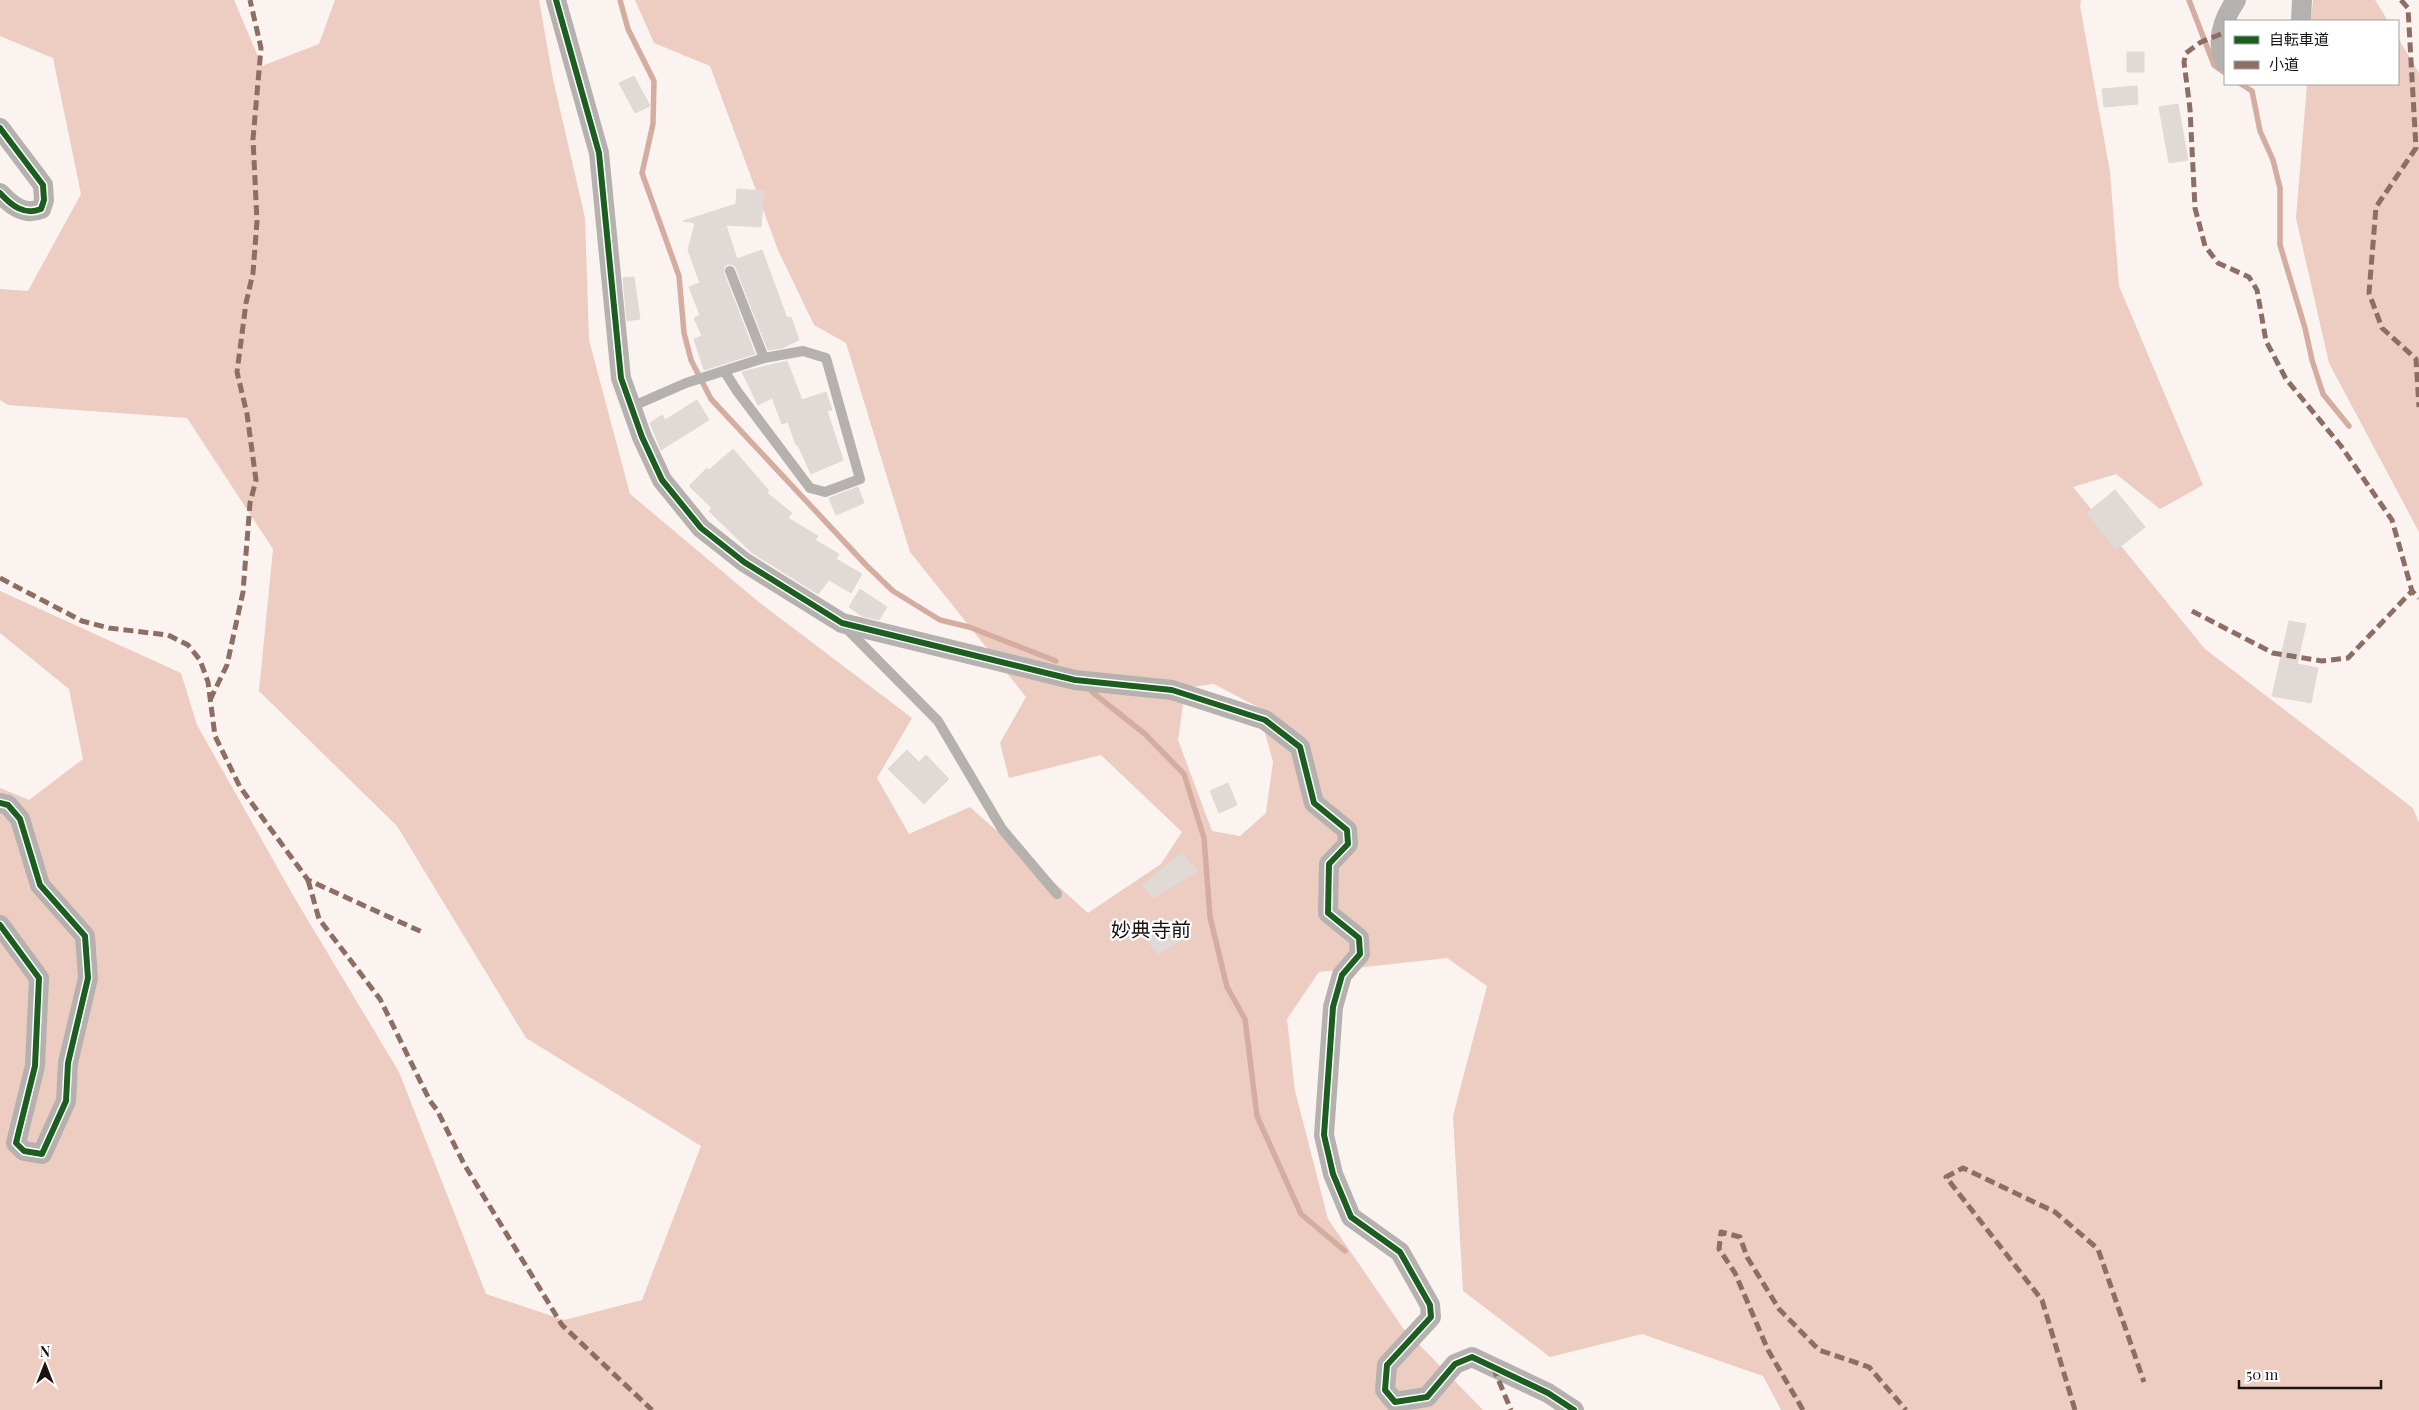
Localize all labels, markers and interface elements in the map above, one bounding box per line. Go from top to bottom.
legend [2224,20,2399,85]
text: 自転車道 [2269,29,2329,49]
text: 小道 [2269,54,2299,74]
district label: 妙典寺前 [1111,915,1191,942]
north arrow [20,1340,70,1390]
text: N [40,1342,50,1361]
scale bar [2239,1358,2382,1390]
text: 50 m [2246,1364,2279,1384]

